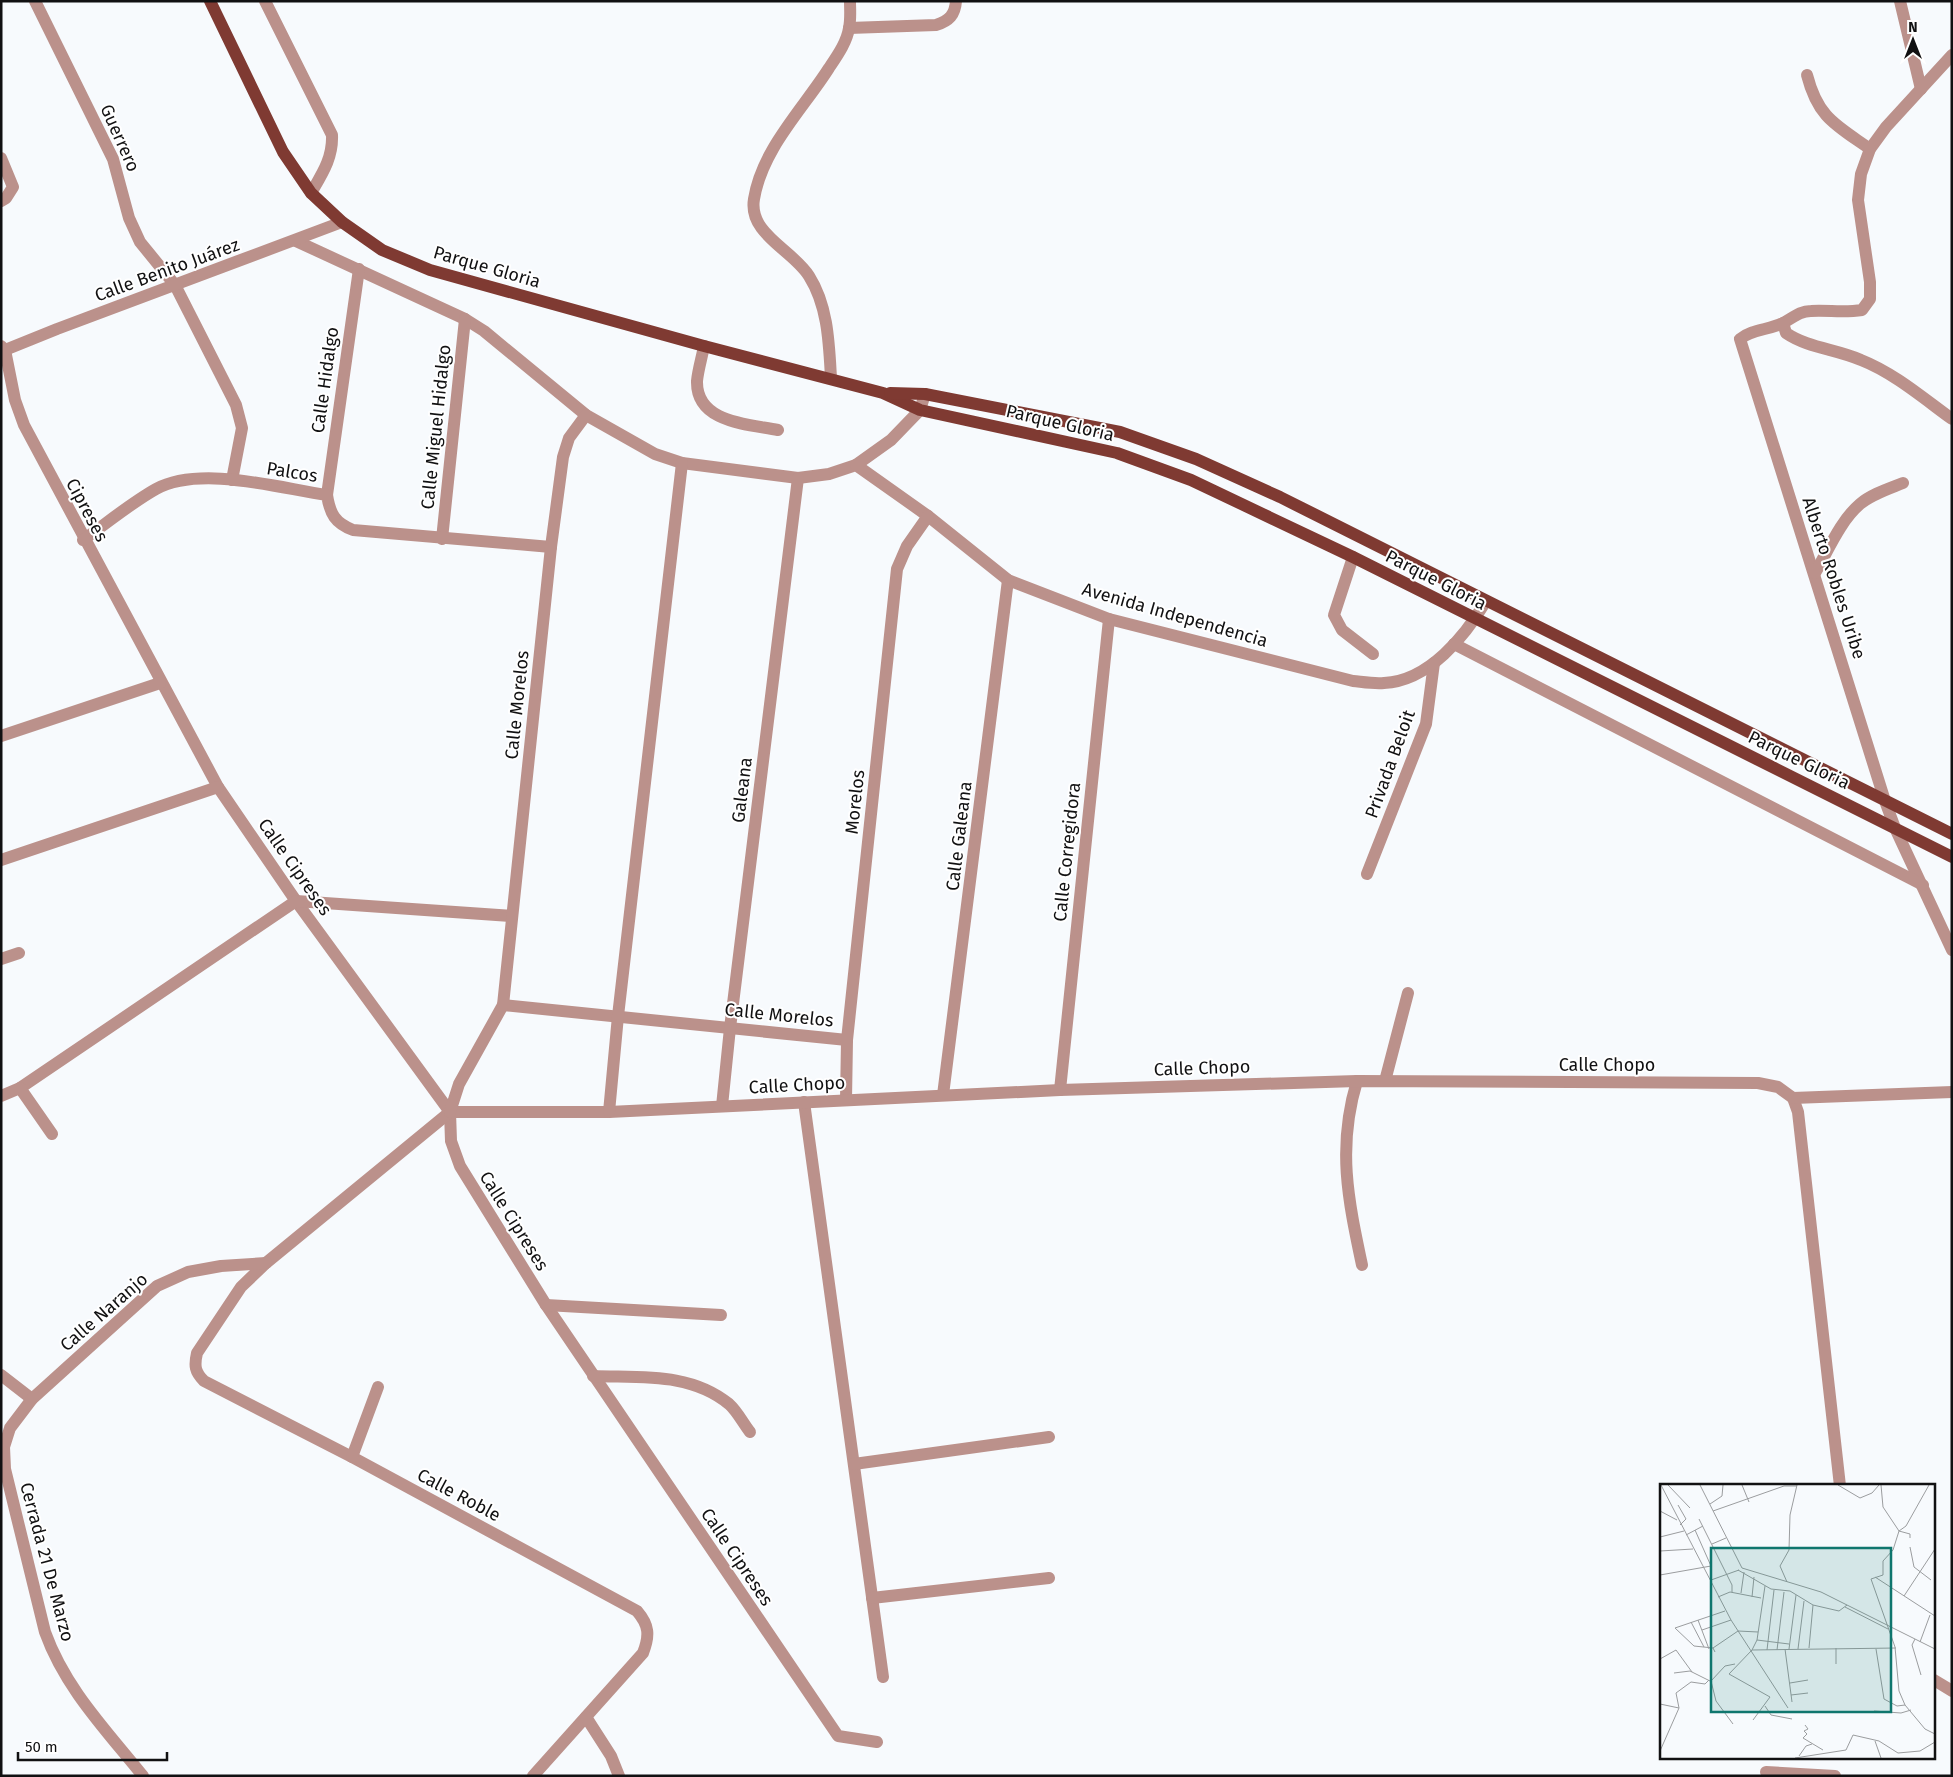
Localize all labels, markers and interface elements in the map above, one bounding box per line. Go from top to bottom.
north arrow [1888,15,1938,65]
text: N [1908,19,1918,36]
street label: Guerrero [95,101,145,175]
street label: Calle Benito Juárez [92,234,242,306]
street label: Parque Gloria [431,241,543,293]
street label: Calle Hidalgo [307,325,343,435]
street label: Calle Miguel Hidalgo [416,343,456,511]
street label: Parque Gloria [1004,400,1116,446]
street label: Palcos [265,457,319,487]
street label: Cipreses [61,475,113,545]
street label: Alberto Robles Uribe [1797,494,1871,662]
street label: Parque Gloria [1382,545,1490,615]
street label: Avenida Independencia [1080,578,1270,652]
street label: Calle Morelos [500,649,534,761]
street label: Privada Beloit [1360,706,1420,821]
street label: Parque Gloria [1745,726,1853,794]
street label: Galeana [727,756,757,824]
street label: Morelos [841,769,869,835]
street label: Calle Galeana [941,780,977,892]
street label: Calle Corregidora [1049,781,1085,923]
street label: Calle Cipreses [254,814,336,920]
street label: Calle Morelos [723,998,835,1032]
street label: Calle Chopo [1559,1054,1655,1076]
street label: Calle Chopo [1153,1055,1251,1081]
street label: Calle Chopo [748,1071,846,1099]
street label: Calle Cipreses [475,1167,553,1275]
street label: Calle Naranjo [56,1268,152,1356]
street label: Calle Roble [413,1464,505,1526]
street label: Cerrada 21 De Marzo [15,1480,79,1644]
inset map [1660,1484,1936,1760]
street label: Calle Cipreses [696,1504,778,1610]
scale bar [18,1730,166,1762]
text: 50 m [25,1738,58,1756]

